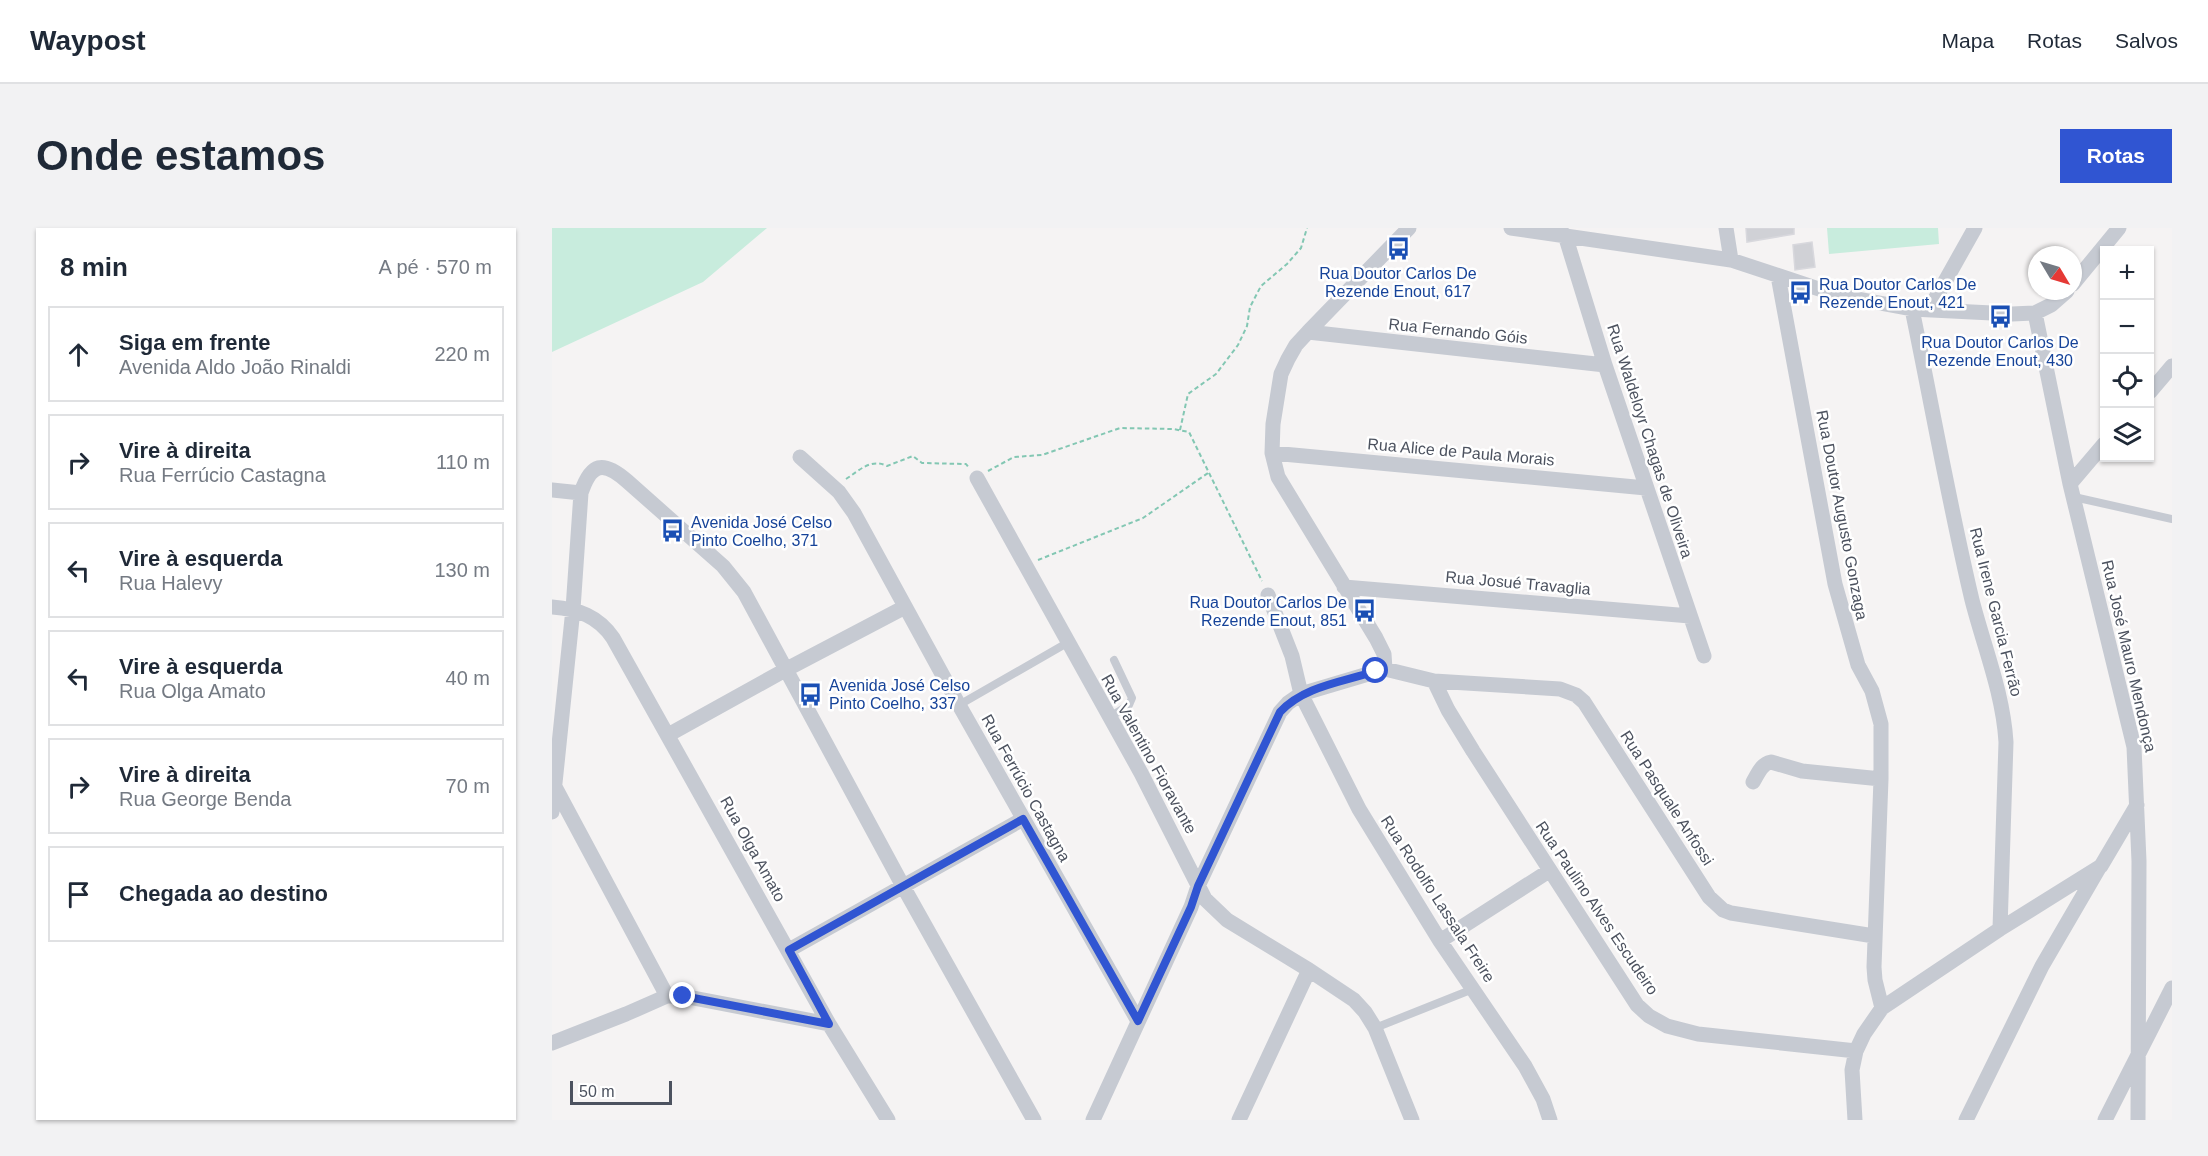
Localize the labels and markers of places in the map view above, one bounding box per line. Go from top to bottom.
bus stop icon: Rua Doutor Carlos De Rezende Enout, 617 [1385,235,1411,261]
place label: Rua Doutor Carlos De Rezende Enout, 617 [1319,265,1477,300]
place label: Rua Doutor Carlos De Rezende Enout, 421 [1819,276,1977,311]
bus stop icon: Rua Doutor Carlos De Rezende Enout, 421 [1788,280,1814,306]
bus stop icon: Rua Doutor Carlos De Rezende Enout, 430 [1987,304,2013,330]
place label: Rua Doutor Carlos De Rezende Enout, 430 [1921,334,2079,369]
place label: Avenida José Celso Pinto Coelho, 371 [691,514,832,549]
bus stop icon: Avenida José Celso Pinto Coelho, 371 [660,518,686,544]
place label: Rua Doutor Carlos De Rezende Enout, 851 [1190,594,1347,629]
bus stop icon: Rua Doutor Carlos De Rezende Enout, 851 [1352,598,1378,624]
place label: Avenida José Celso Pinto Coelho, 337 [829,677,970,712]
bus stop icon: Avenida José Celso Pinto Coelho, 337 [798,681,824,707]

